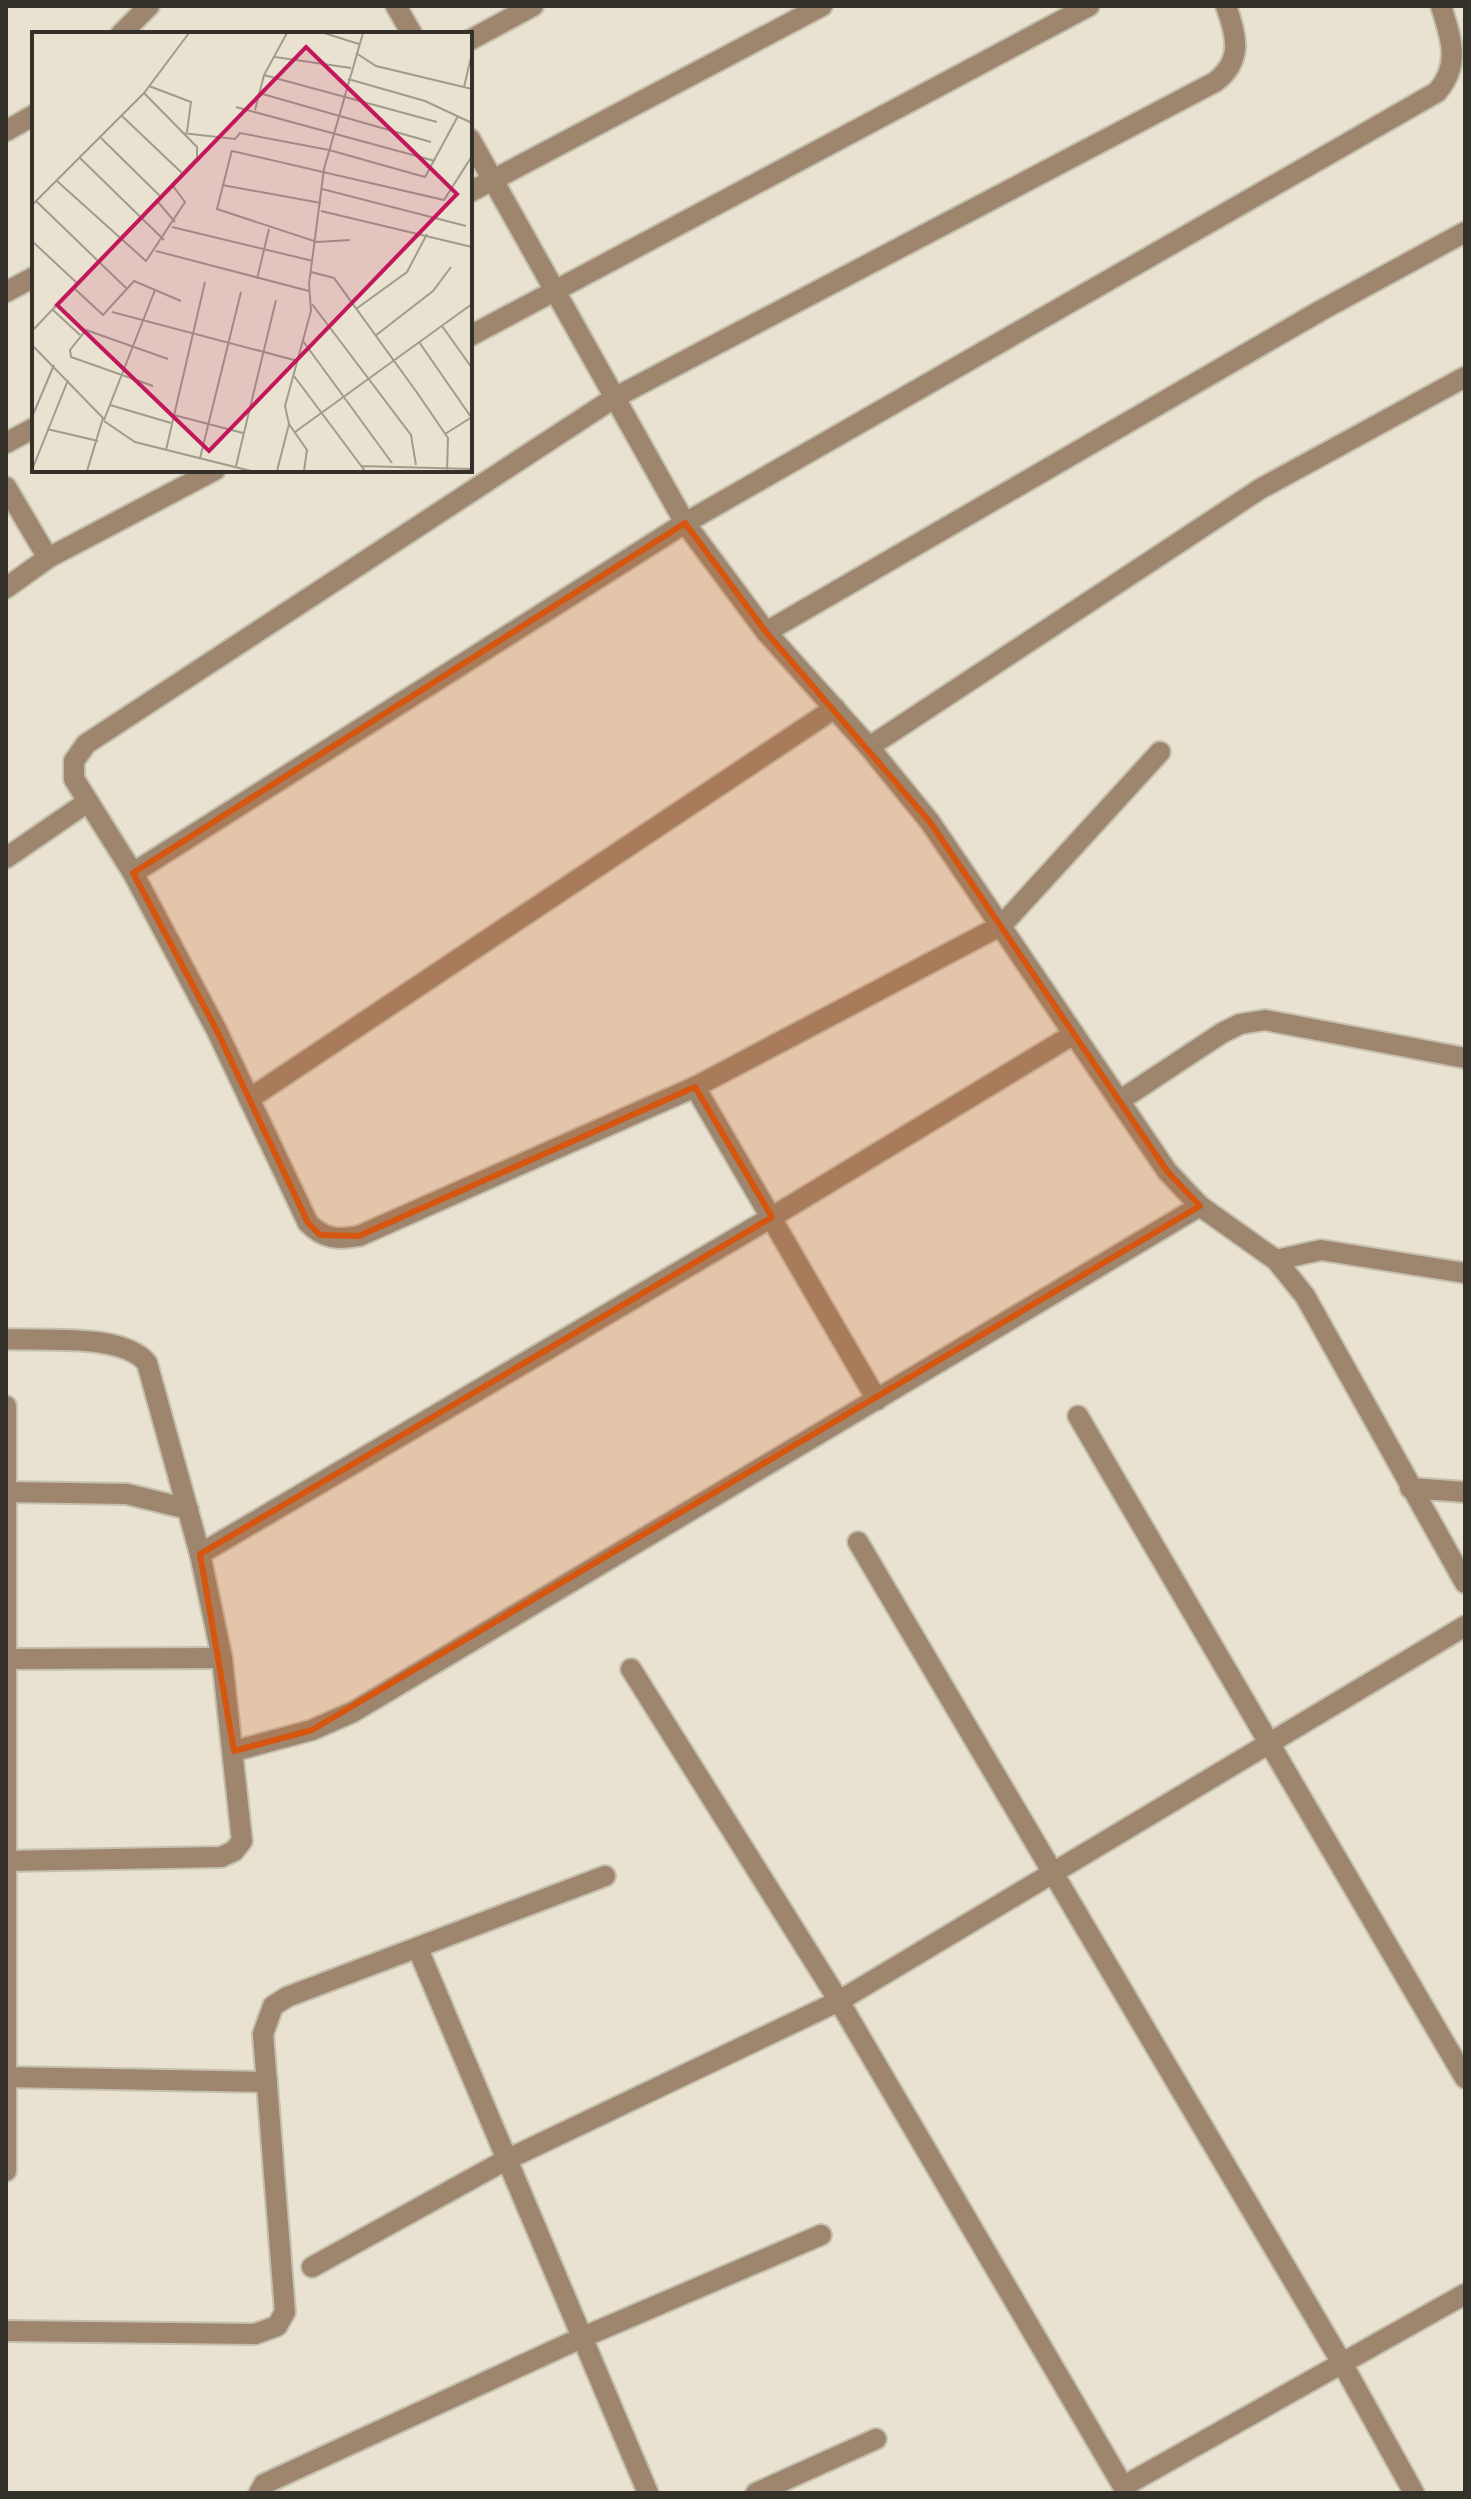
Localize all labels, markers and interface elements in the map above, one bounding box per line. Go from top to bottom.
inset map [32,32,472,472]

